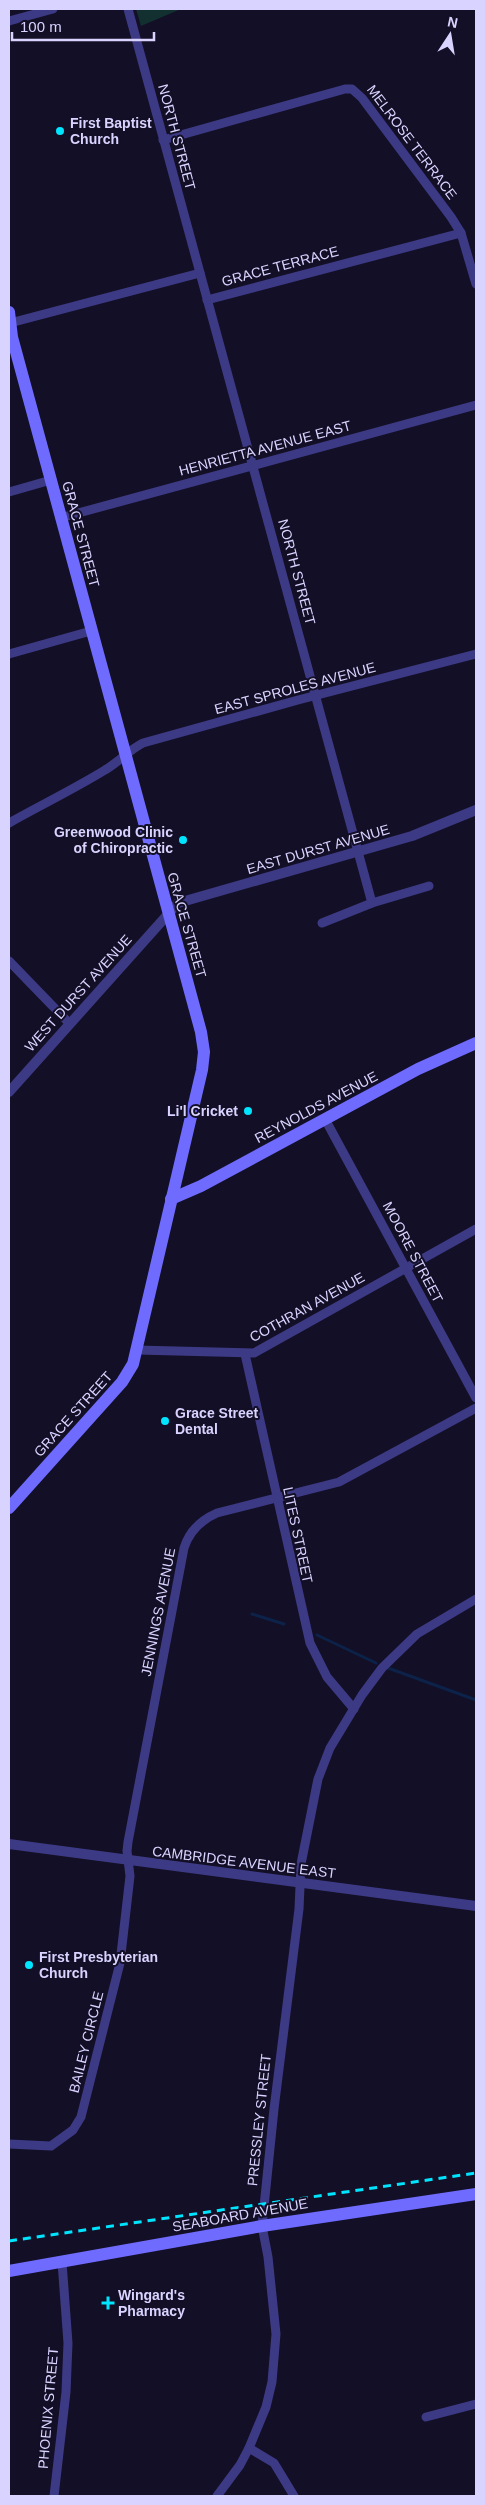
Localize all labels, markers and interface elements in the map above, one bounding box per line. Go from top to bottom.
scale bar [12,10,155,42]
north arrow [425,10,475,60]
text: N [446,13,459,31]
text: 100 m [20,18,62,35]
street label: NORTH STREET [155,82,199,192]
street label: MELROSE TERRACE [364,82,460,202]
place label: First Baptist Church [70,115,152,147]
marker: First Baptist Church [54,125,66,137]
street label: GRACE TERRACE [220,243,340,289]
street label: HENRIETTA AVENUE EAST [177,417,353,479]
street label: GRACE STREET [59,479,103,589]
street label: NORTH STREET [275,517,319,627]
street label: EAST SPROLES AVENUE [213,659,377,717]
street label: EAST DURST AVENUE [245,821,391,877]
place label: Greenwood Clinic of Chiropractic [54,824,173,856]
marker: Greenwood Clinic of Chiropractic [177,834,189,846]
street label: GRACE STREET [164,870,210,980]
street label: WEST DURST AVENUE [21,931,135,1055]
street label: REYNOLDS AVENUE [252,1068,380,1146]
place label: Li'l Cricket [167,1103,238,1119]
marker: Li'l Cricket [242,1105,254,1117]
street label: MOORE STREET [380,1199,447,1306]
street label: COTHRAN AVENUE [247,1269,367,1345]
street label: GRACE STREET [31,1368,116,1460]
place label: Grace Street Dental [175,1405,259,1437]
marker: Grace Street Dental [159,1415,171,1427]
street label: LITES STREET [280,1485,316,1585]
street label: JENNINGS AVENUE [138,1546,178,1678]
street label: CAMBRIDGE AVENUE EAST [151,1843,337,1881]
place label: First Presbyterian Church [39,1949,158,1981]
marker: First Presbyterian Church [23,1959,35,1971]
street label: BAILEY CIRCLE [66,1990,106,2094]
street label: PRESSLEY STREET [244,2053,274,2187]
street label: SEABOARD AVENUE [171,2195,309,2235]
place label: Wingard's Pharmacy [118,2287,185,2319]
marker: Wingard's Pharmacy [102,2297,114,2309]
street label: PHOENIX STREET [35,2346,61,2470]

